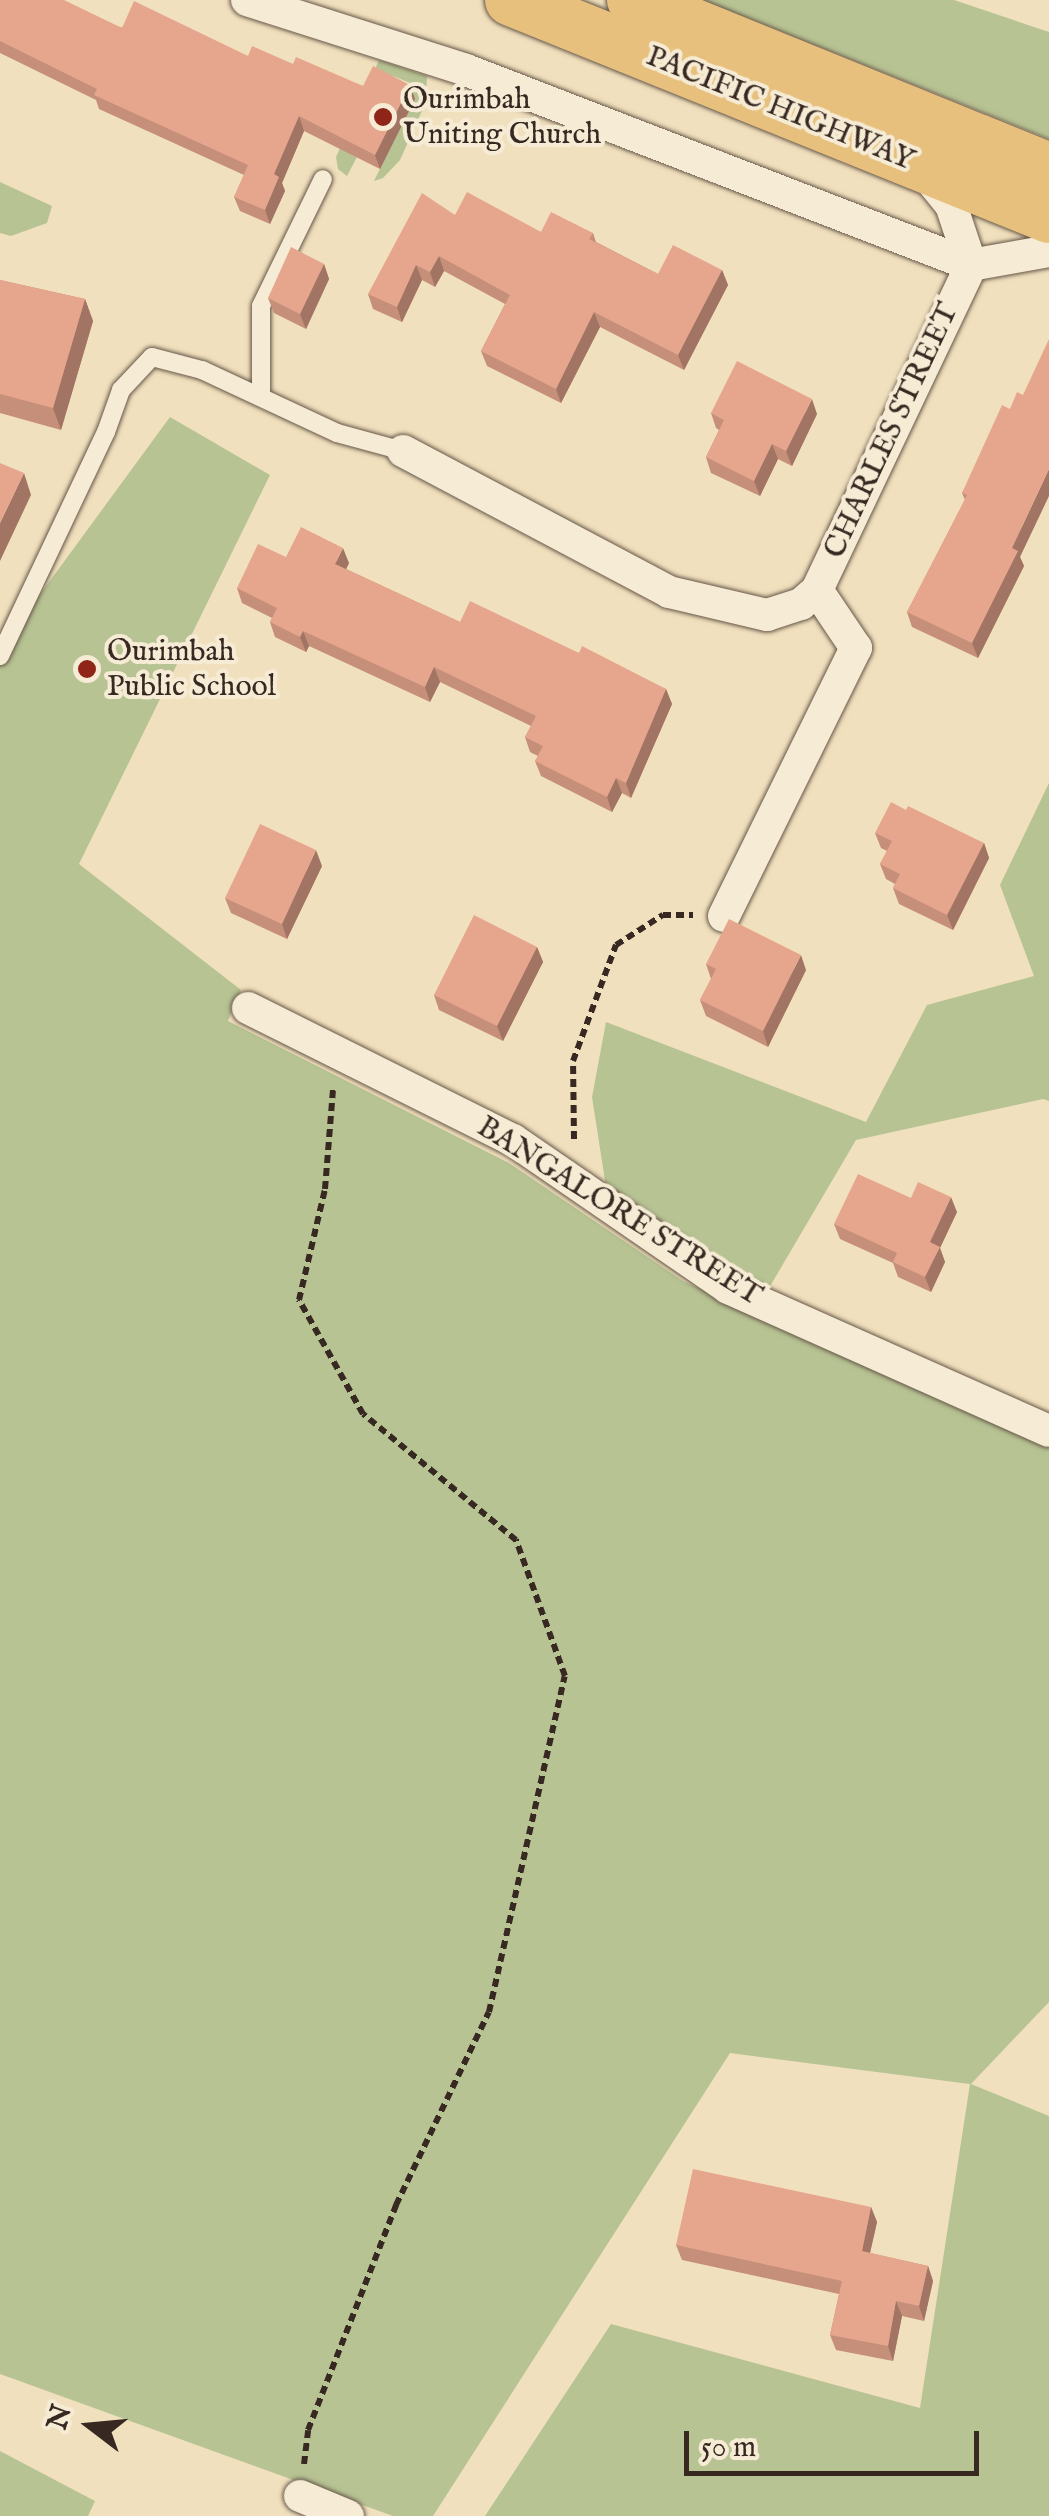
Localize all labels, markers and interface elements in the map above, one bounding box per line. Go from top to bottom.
street label: PACIFIC HIGHWAY [641,39,919,179]
place label: Ourimbah Uniting Church [403,82,601,152]
marker: Ourimbah Uniting Church [372,106,394,128]
street label: CHARLES STREET [817,298,967,564]
place label: Ourimbah Public School [107,634,276,704]
marker: Ourimbah Public School [76,658,98,680]
street label: BANGALORE STREET [470,1110,768,1314]
north arrow [40,2376,140,2476]
text: N [41,2401,81,2434]
scale bar [689,2411,984,2473]
text: 50 m [701,2429,756,2467]

